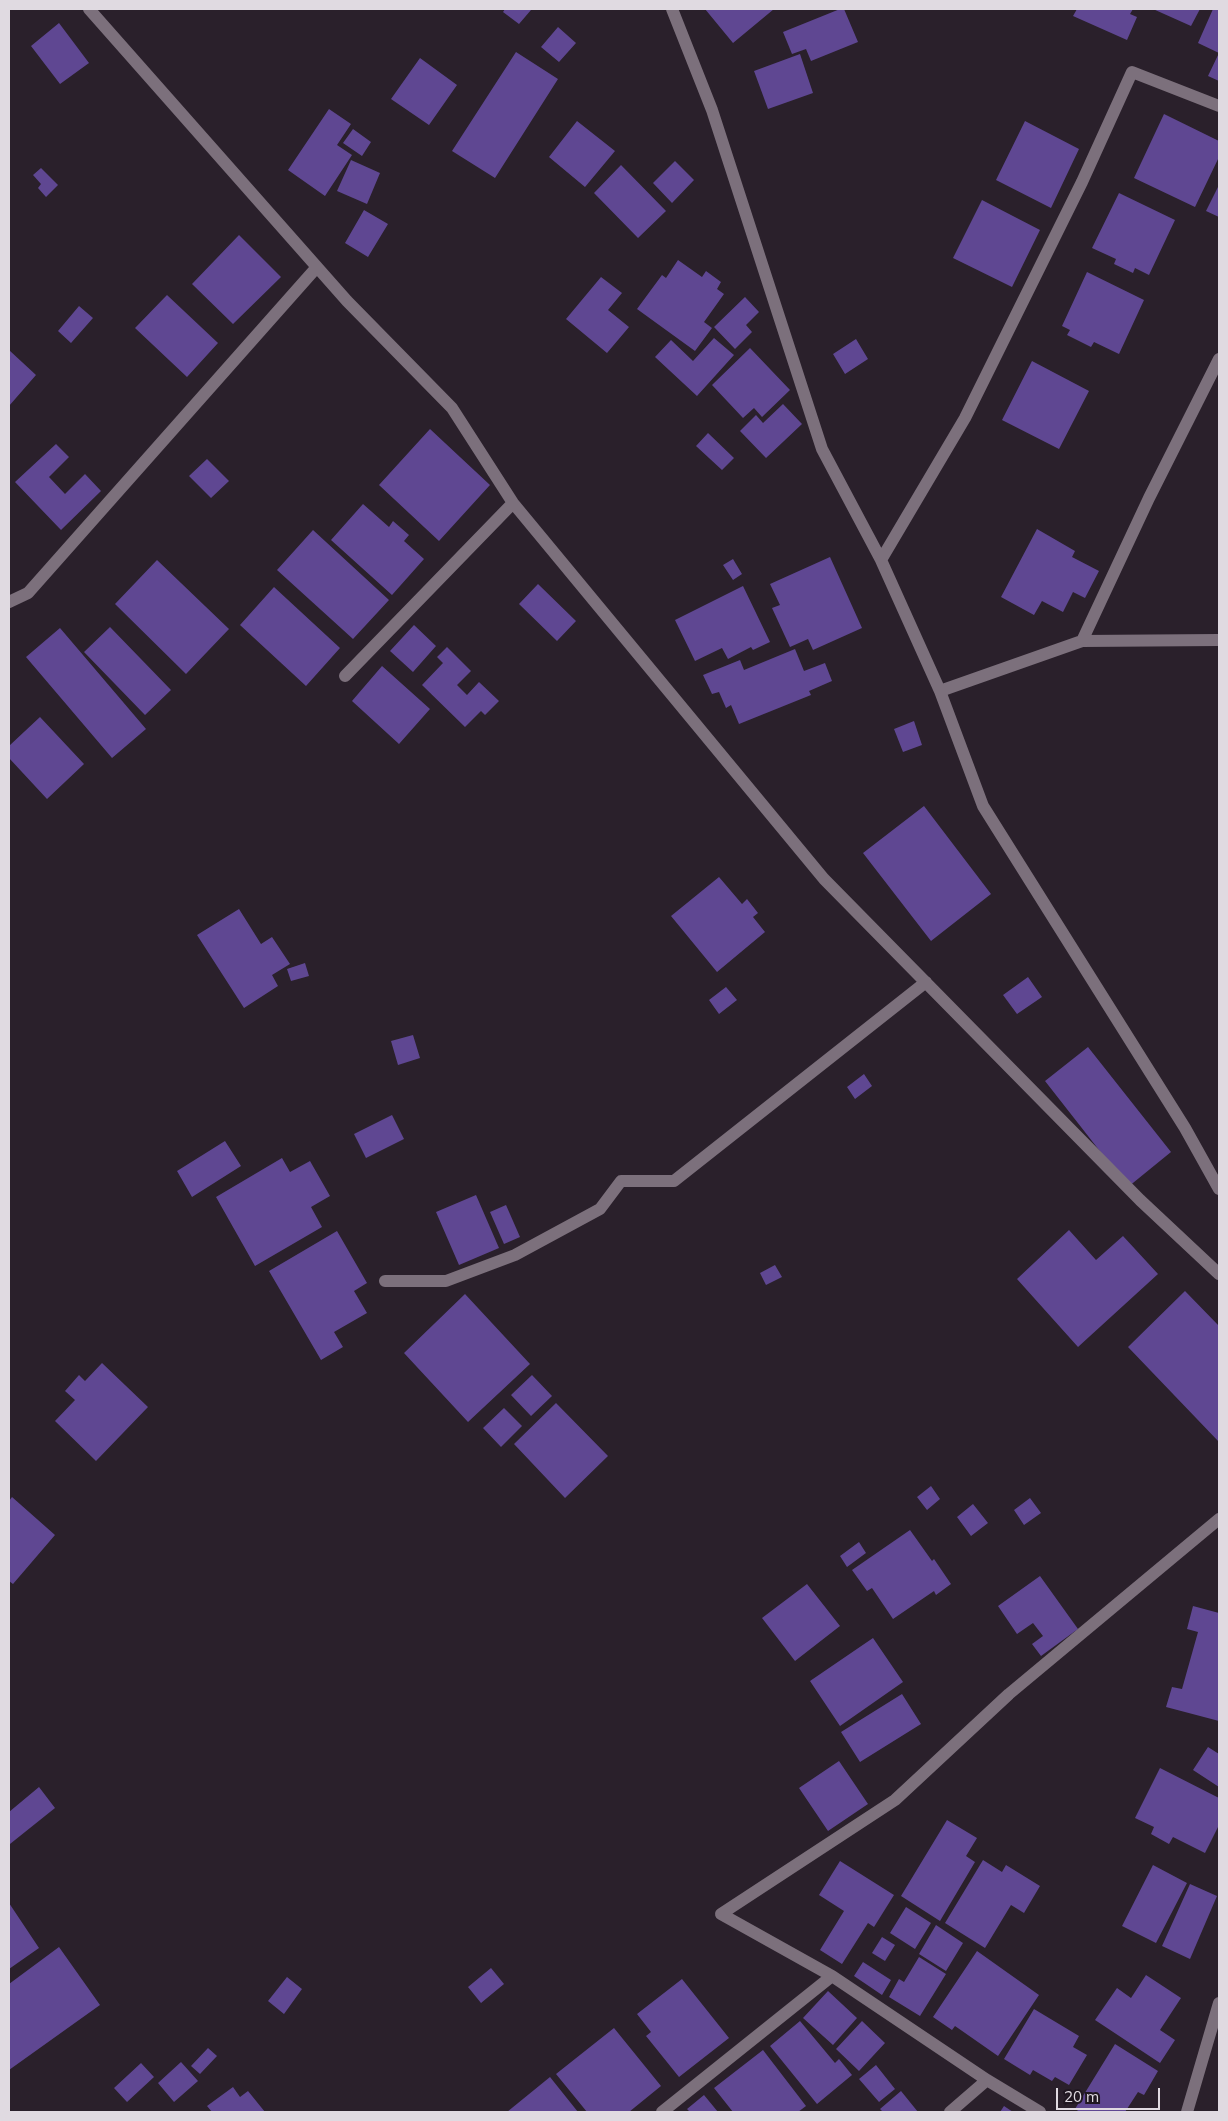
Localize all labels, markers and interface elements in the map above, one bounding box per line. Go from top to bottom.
scale bar [1058,2078,1162,2110]
text: 20 m [1064,2087,1099,2106]

